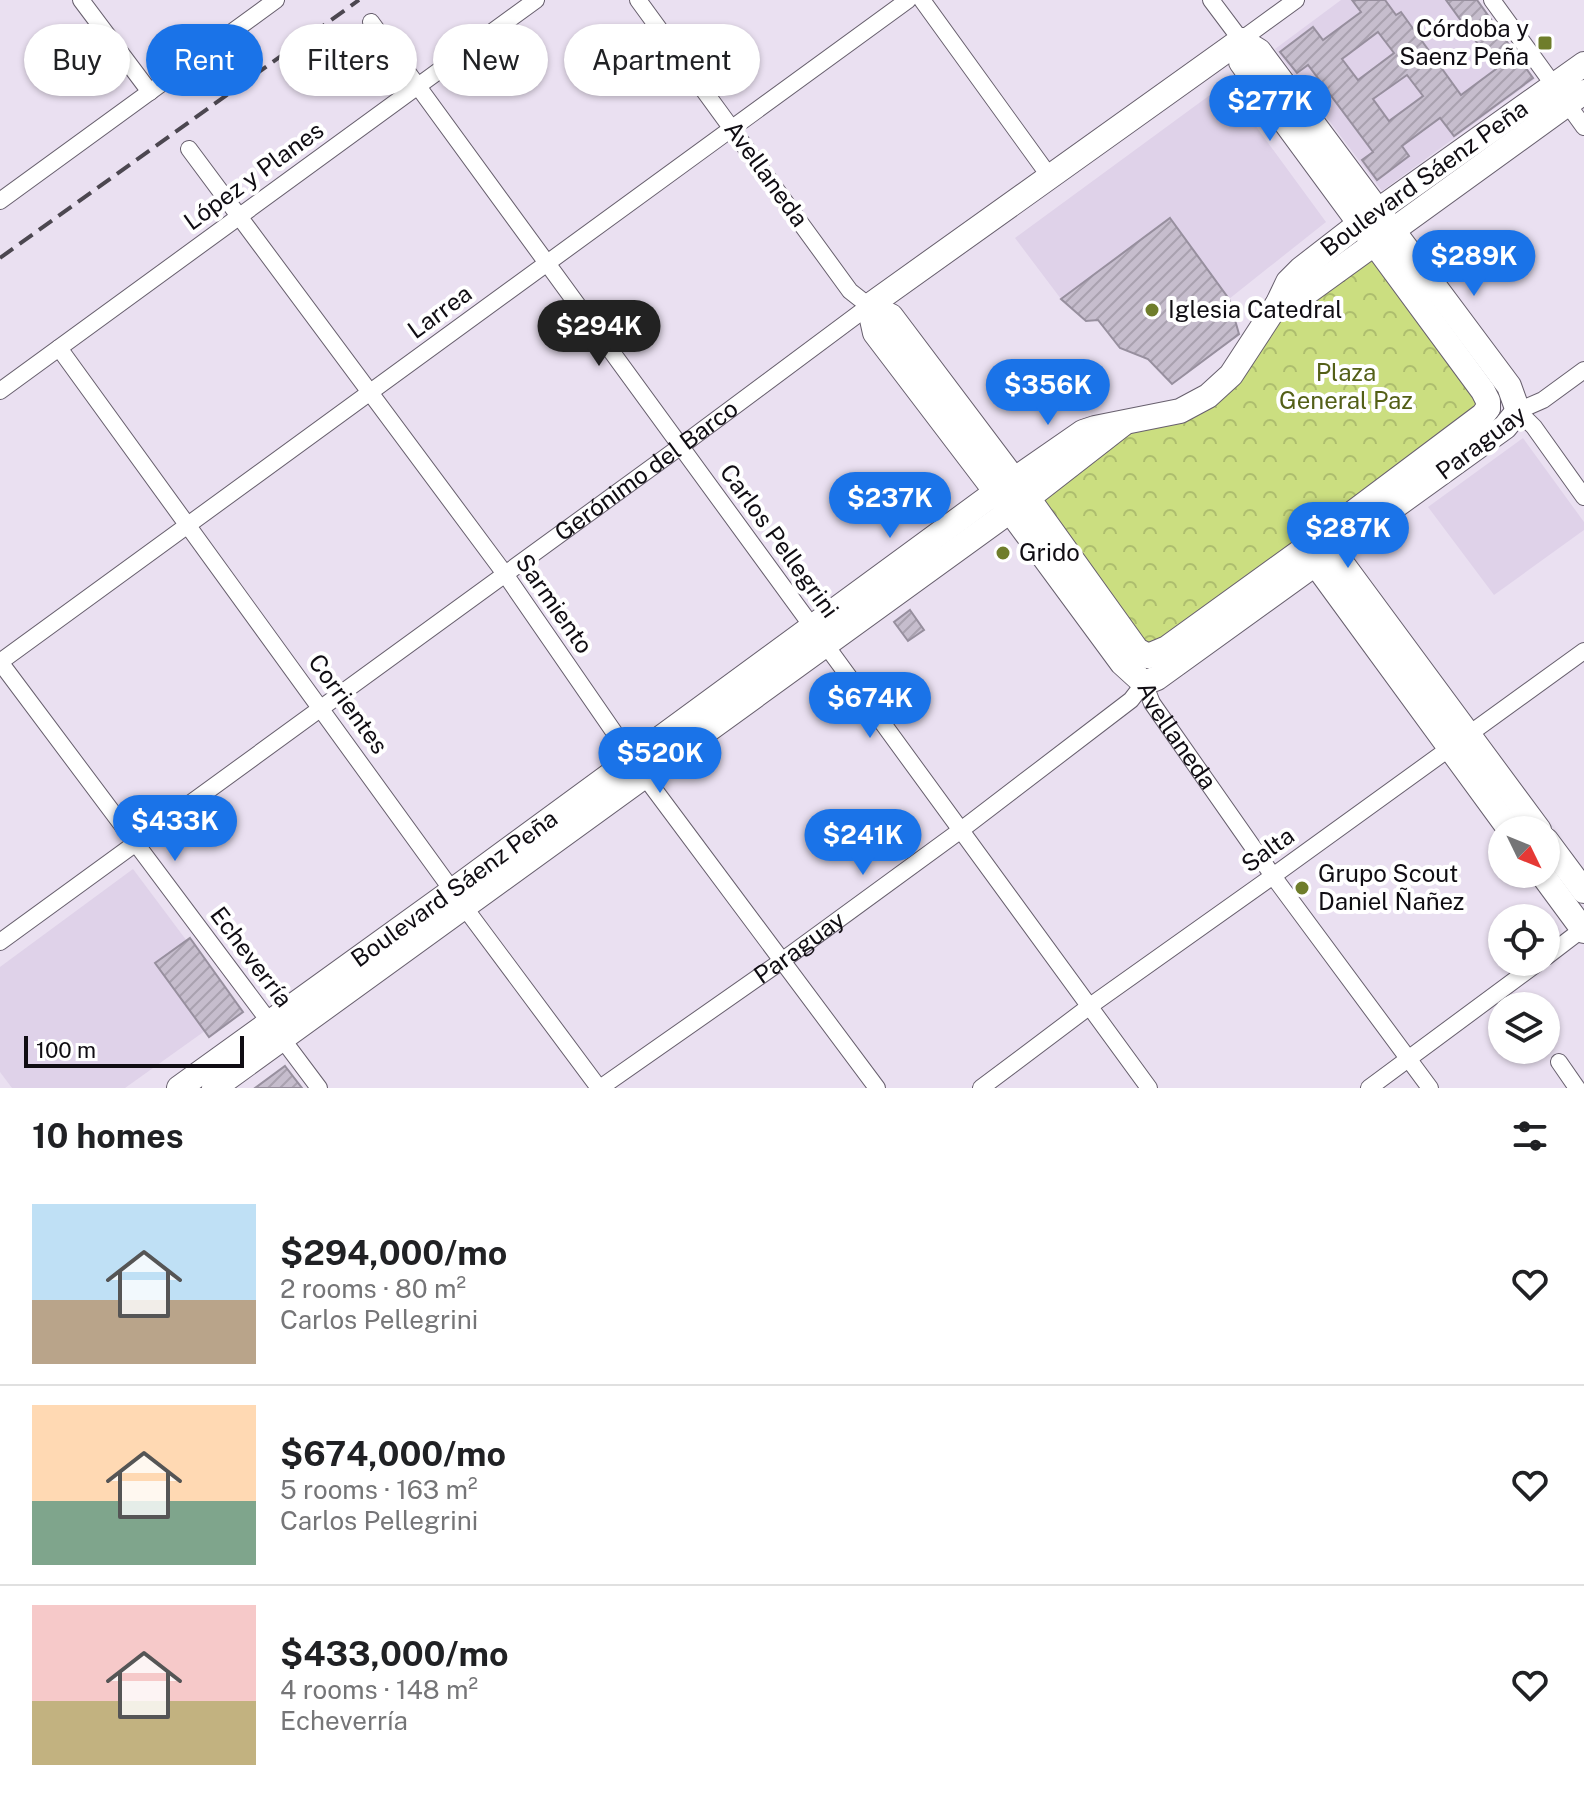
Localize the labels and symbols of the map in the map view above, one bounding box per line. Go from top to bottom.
place label: Córdoba y Saenz Peña [1399,14,1529,70]
marker: Córdoba y Saenz Peña [1536,34,1554,52]
pin: $277K [1214,75,1326,143]
street label: Boulevard Sáenz Peña [1315,94,1533,261]
street label: López y Planes [178,115,329,235]
street label: Avellaneda [719,115,814,232]
pin: $289K [1418,230,1530,298]
street label: Larrea [402,279,477,344]
place label: Iglesia Catedral [1168,295,1343,323]
pin: $294K [543,300,655,368]
marker: Iglesia Catedral [1143,301,1161,319]
park label: Plaza General Paz [1279,358,1413,414]
pin: $356K [992,359,1104,427]
street label: Gerónimo del Barco [549,394,743,546]
street label: Paraguay [1430,399,1531,485]
street label: Carlos Pellegrini [715,458,845,623]
pin: $237K [834,472,946,540]
pin: $287K [1292,502,1404,570]
place label: Grido [1019,538,1080,566]
marker: Grido [994,544,1012,562]
street label: Sarmiento [510,548,599,659]
street label: Corrientes [303,648,394,759]
pin: $674K [814,672,926,740]
street label: Avellaneda [1132,678,1223,794]
pin: $520K [604,727,716,795]
pin: $433K [119,795,231,863]
street label: Boulevard Sáenz Peña [345,804,562,972]
pin: $241K [807,809,919,877]
north arrow [1488,816,1560,888]
street label: Salta [1236,821,1299,878]
place label: Grupo Scout Daniel Ñañez [1318,859,1464,915]
marker: Grupo Scout Daniel Ñañez [1293,879,1311,897]
street label: Echeverría [205,901,299,1012]
street label: Paraguay [748,905,850,989]
scale bar [24,1032,244,1068]

